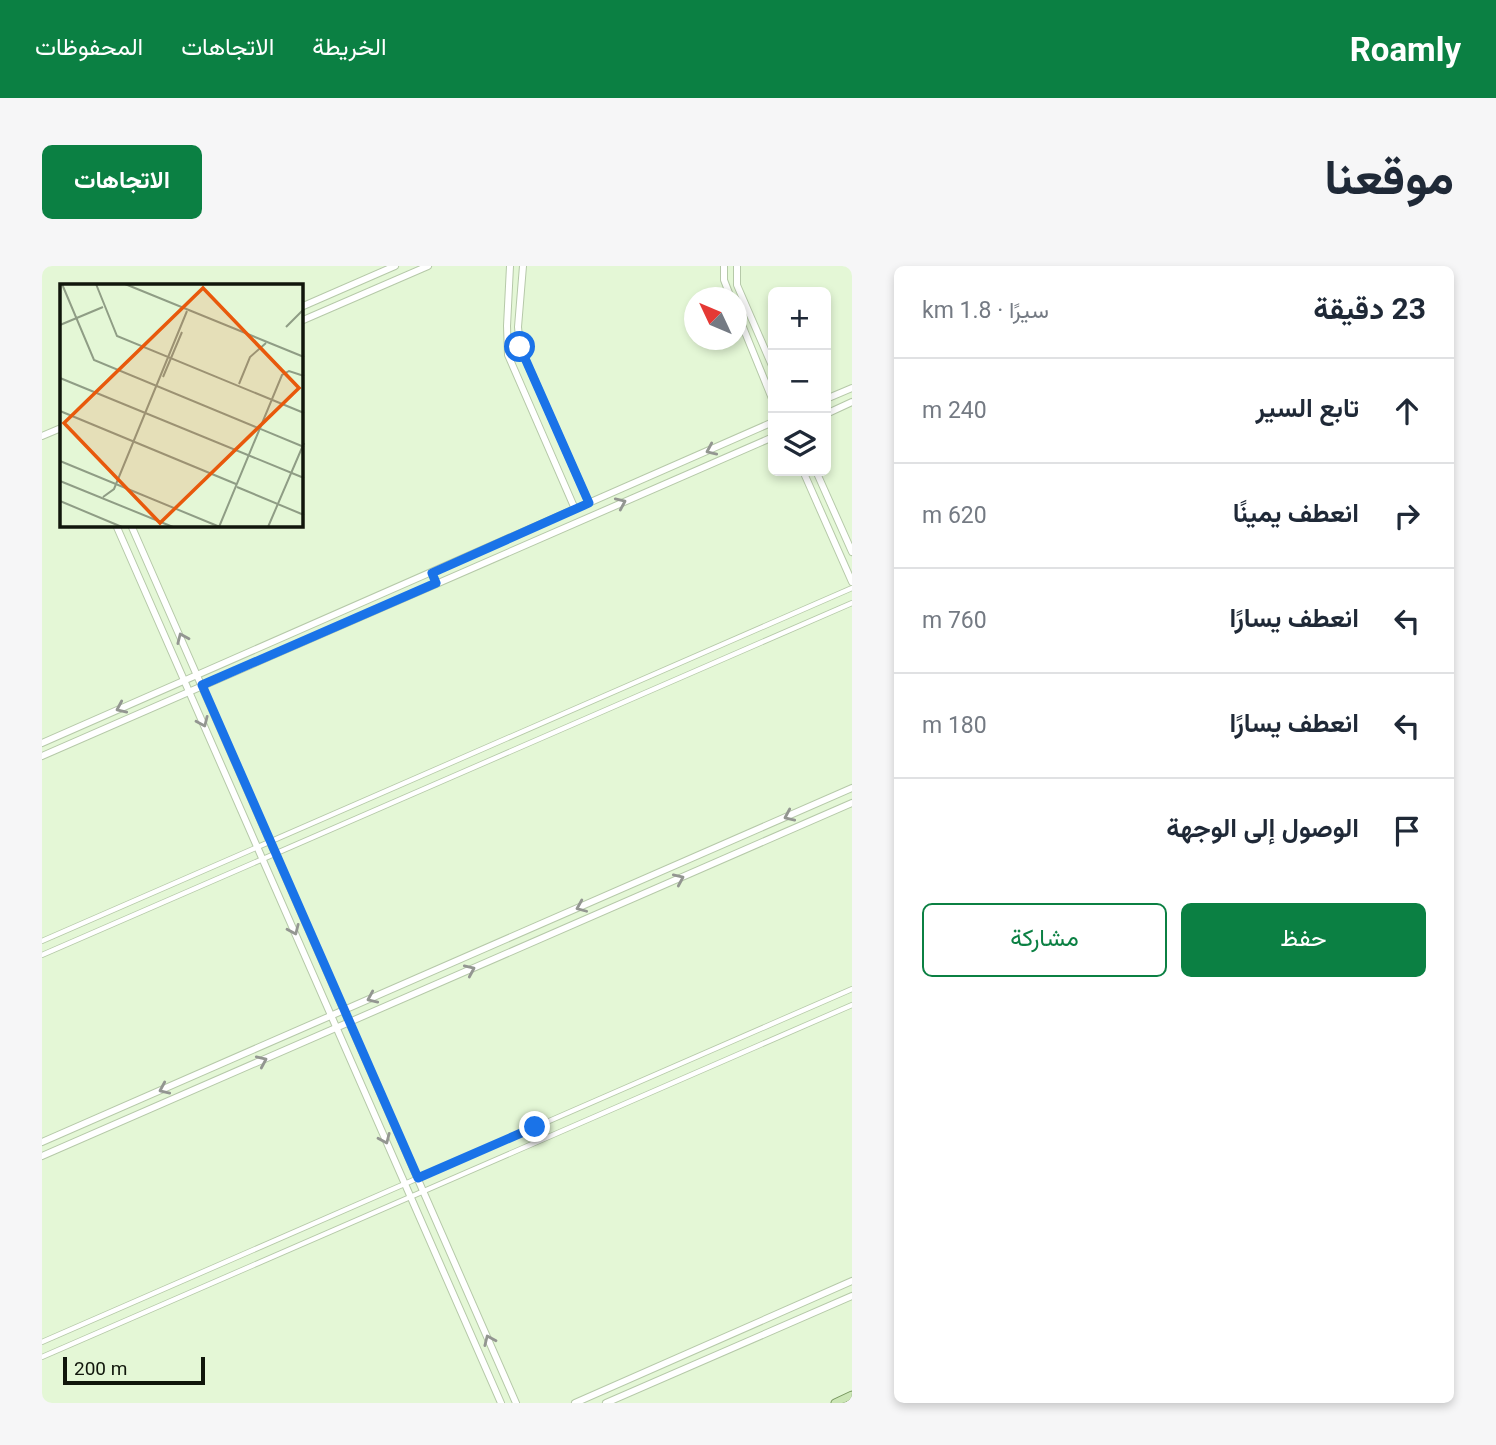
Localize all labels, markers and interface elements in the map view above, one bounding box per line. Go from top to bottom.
text: Roamly [1350,30,1461,69]
text: المحفوظات [35,33,143,61]
text: الاتجاهات [181,33,274,61]
text: الخريطة [312,33,387,61]
button: الاتجاهات [42,145,202,219]
text: موقعنا [1324,149,1454,206]
inset map [60,284,303,527]
north arrow [684,287,747,350]
map controls [768,287,831,476]
button: + [768,287,831,350]
text: 23 دقيقة [1313,291,1426,326]
text: سيرًا · 1.8 km [922,297,1049,324]
route start [504,331,535,362]
button: − [768,350,831,413]
icon: ahead [1388,392,1426,430]
text: تابع السير [1256,393,1359,423]
text: 240 m [922,397,987,424]
button: layers [768,413,831,476]
one-way arrow [706,442,718,456]
one-way arrow [614,497,626,511]
icon: right [1388,497,1426,535]
text: انعطف يمينًا [1233,498,1359,528]
text: 620 m [922,502,987,529]
icon: left [1388,602,1426,640]
text: انعطف يسارًا [1229,603,1359,633]
text: 760 m [922,607,987,634]
one-way arrow [176,633,190,645]
one-way arrow [116,700,128,714]
icon: left [1388,707,1426,745]
text: انعطف يسارًا [1229,708,1359,738]
text: 180 m [922,712,987,739]
one-way arrow [195,715,209,727]
one-way arrow [784,808,797,822]
icon: arrive [1388,812,1426,850]
text: الوصول إلى الوجهة [1166,813,1359,843]
one-way arrow [672,873,684,887]
one-way arrow [576,899,588,913]
button: مشاركة [922,903,1167,977]
button: حفظ [1181,903,1426,977]
one-way arrow [286,923,300,936]
one-way arrow [463,964,476,978]
one-way arrow [367,990,380,1004]
one-way arrow [255,1055,267,1069]
one-way arrow [159,1081,171,1095]
route end [519,1111,550,1142]
one-way arrow [377,1132,391,1144]
one-way arrow [483,1335,497,1348]
scale bar [63,1354,205,1386]
text: 200 m [74,1357,127,1380]

